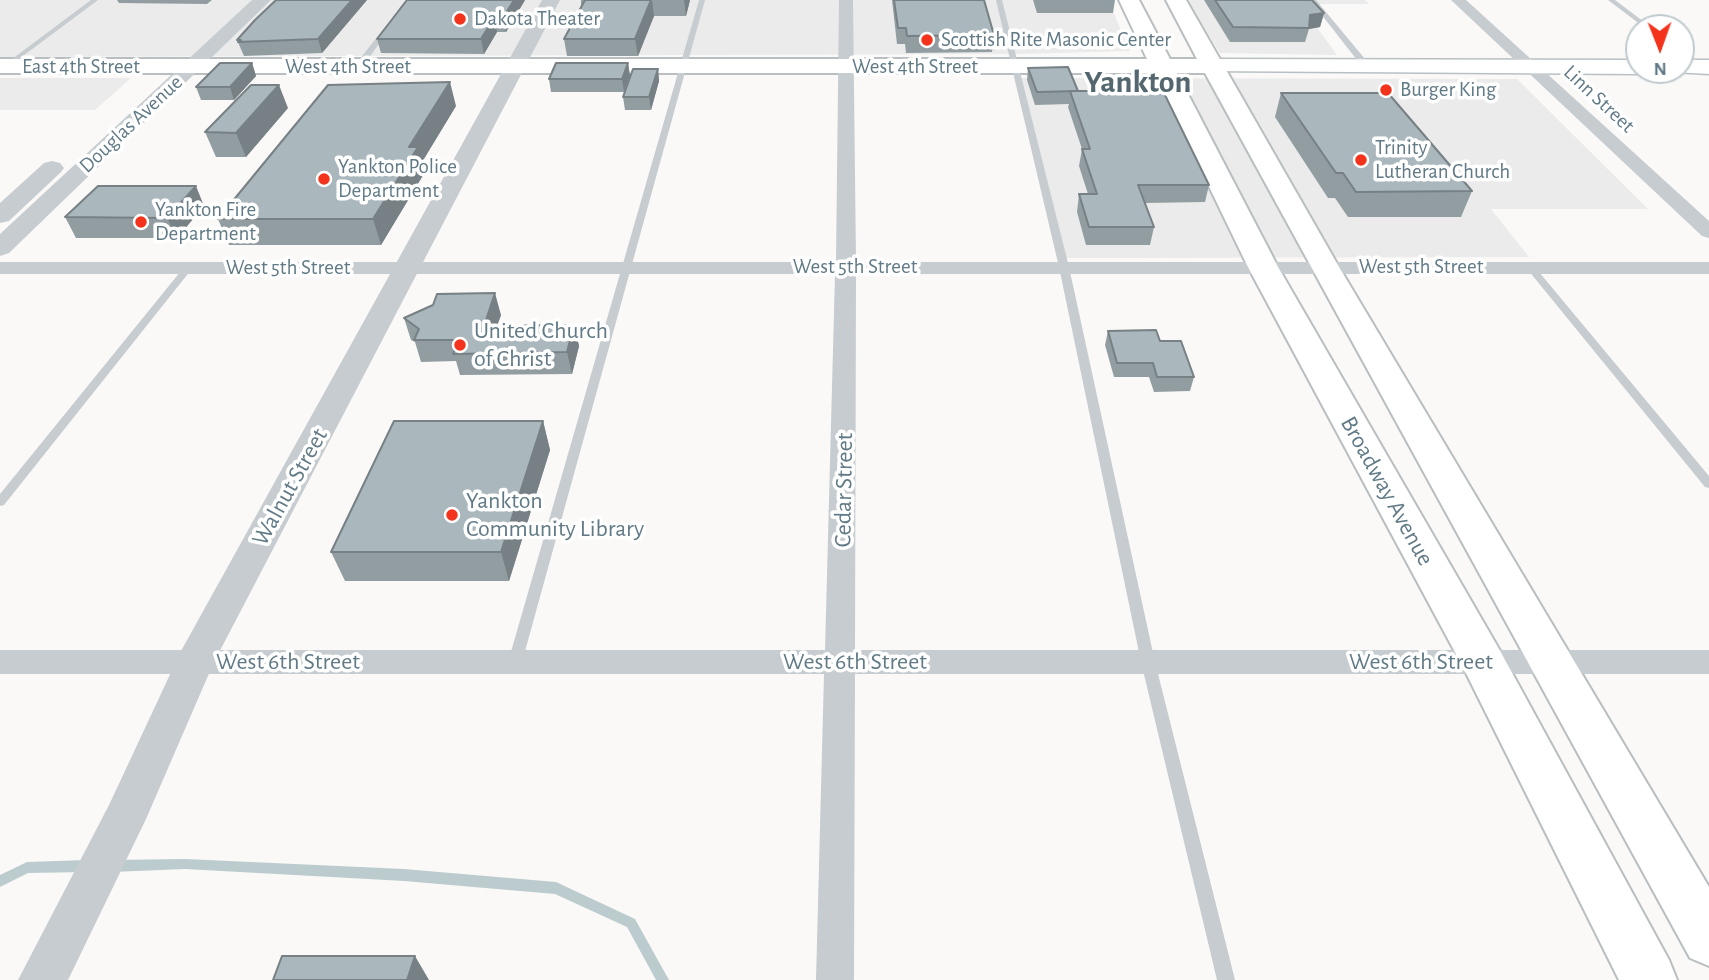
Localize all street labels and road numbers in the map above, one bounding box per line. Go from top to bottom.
street label: East 4th Street [22,54,140,80]
street label: West 4th Street [285,54,411,80]
street label: West 4th Street [852,54,978,80]
street label: Linn Street [1558,60,1640,138]
street label: Douglas Avenue [74,70,188,178]
street label: West 5th Street [793,254,917,280]
street label: West 5th Street [1359,254,1483,280]
street label: West 5th Street [226,255,350,281]
street label: Broadway Avenue [1334,411,1440,571]
street label: Walnut Street [246,423,334,551]
street label: Cedar Street [829,432,859,548]
street label: West 6th Street [216,648,360,676]
street label: West 6th Street [783,648,927,676]
street label: West 6th Street [1349,648,1493,676]

